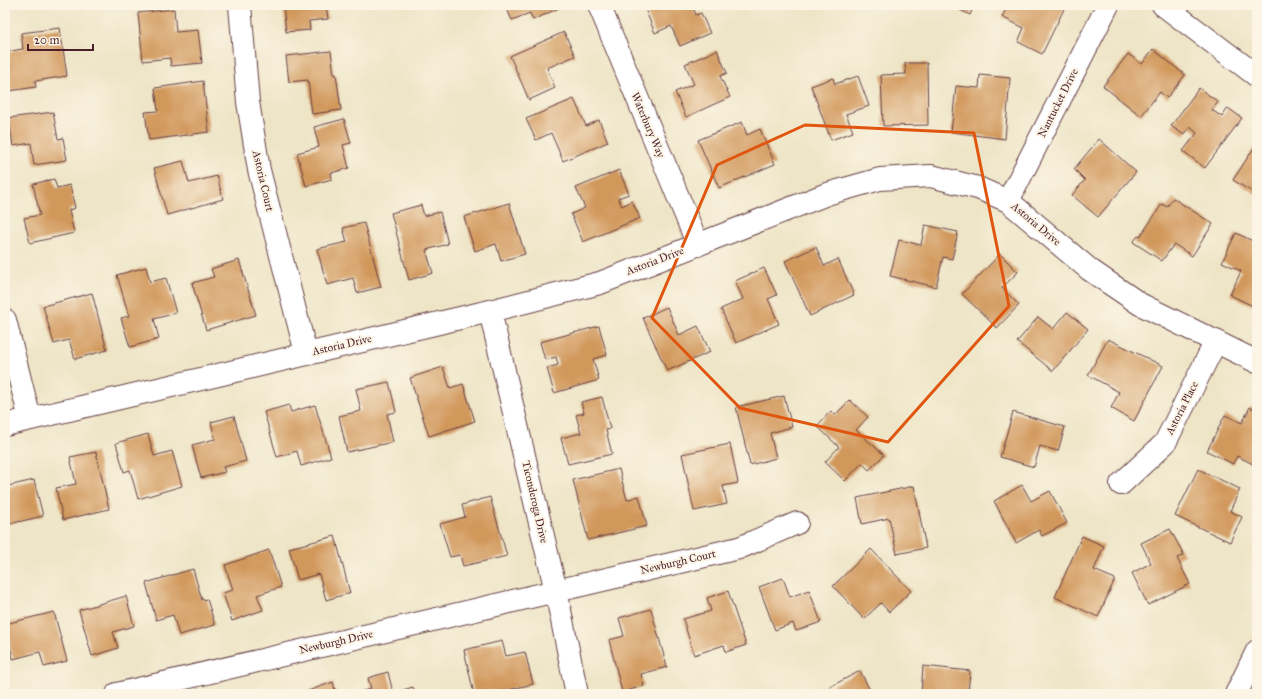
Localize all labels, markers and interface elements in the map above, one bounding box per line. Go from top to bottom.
scale bar [28,26,93,52]
text: 20 m [34,33,60,47]
street label: Nantucket Drive [1035,66,1081,140]
street label: Waterbury Way [628,90,668,160]
street label: Astoria Court [249,148,276,213]
street label: Astoria Drive [1008,199,1064,249]
street label: Astoria Drive [623,244,686,278]
street label: Astoria Drive [310,332,373,358]
street label: Astoria Place [1163,379,1201,438]
street label: Ticonderoga Drive [519,460,551,545]
street label: Newburgh Court [639,547,717,577]
street label: Newburgh Drive [298,627,375,657]

